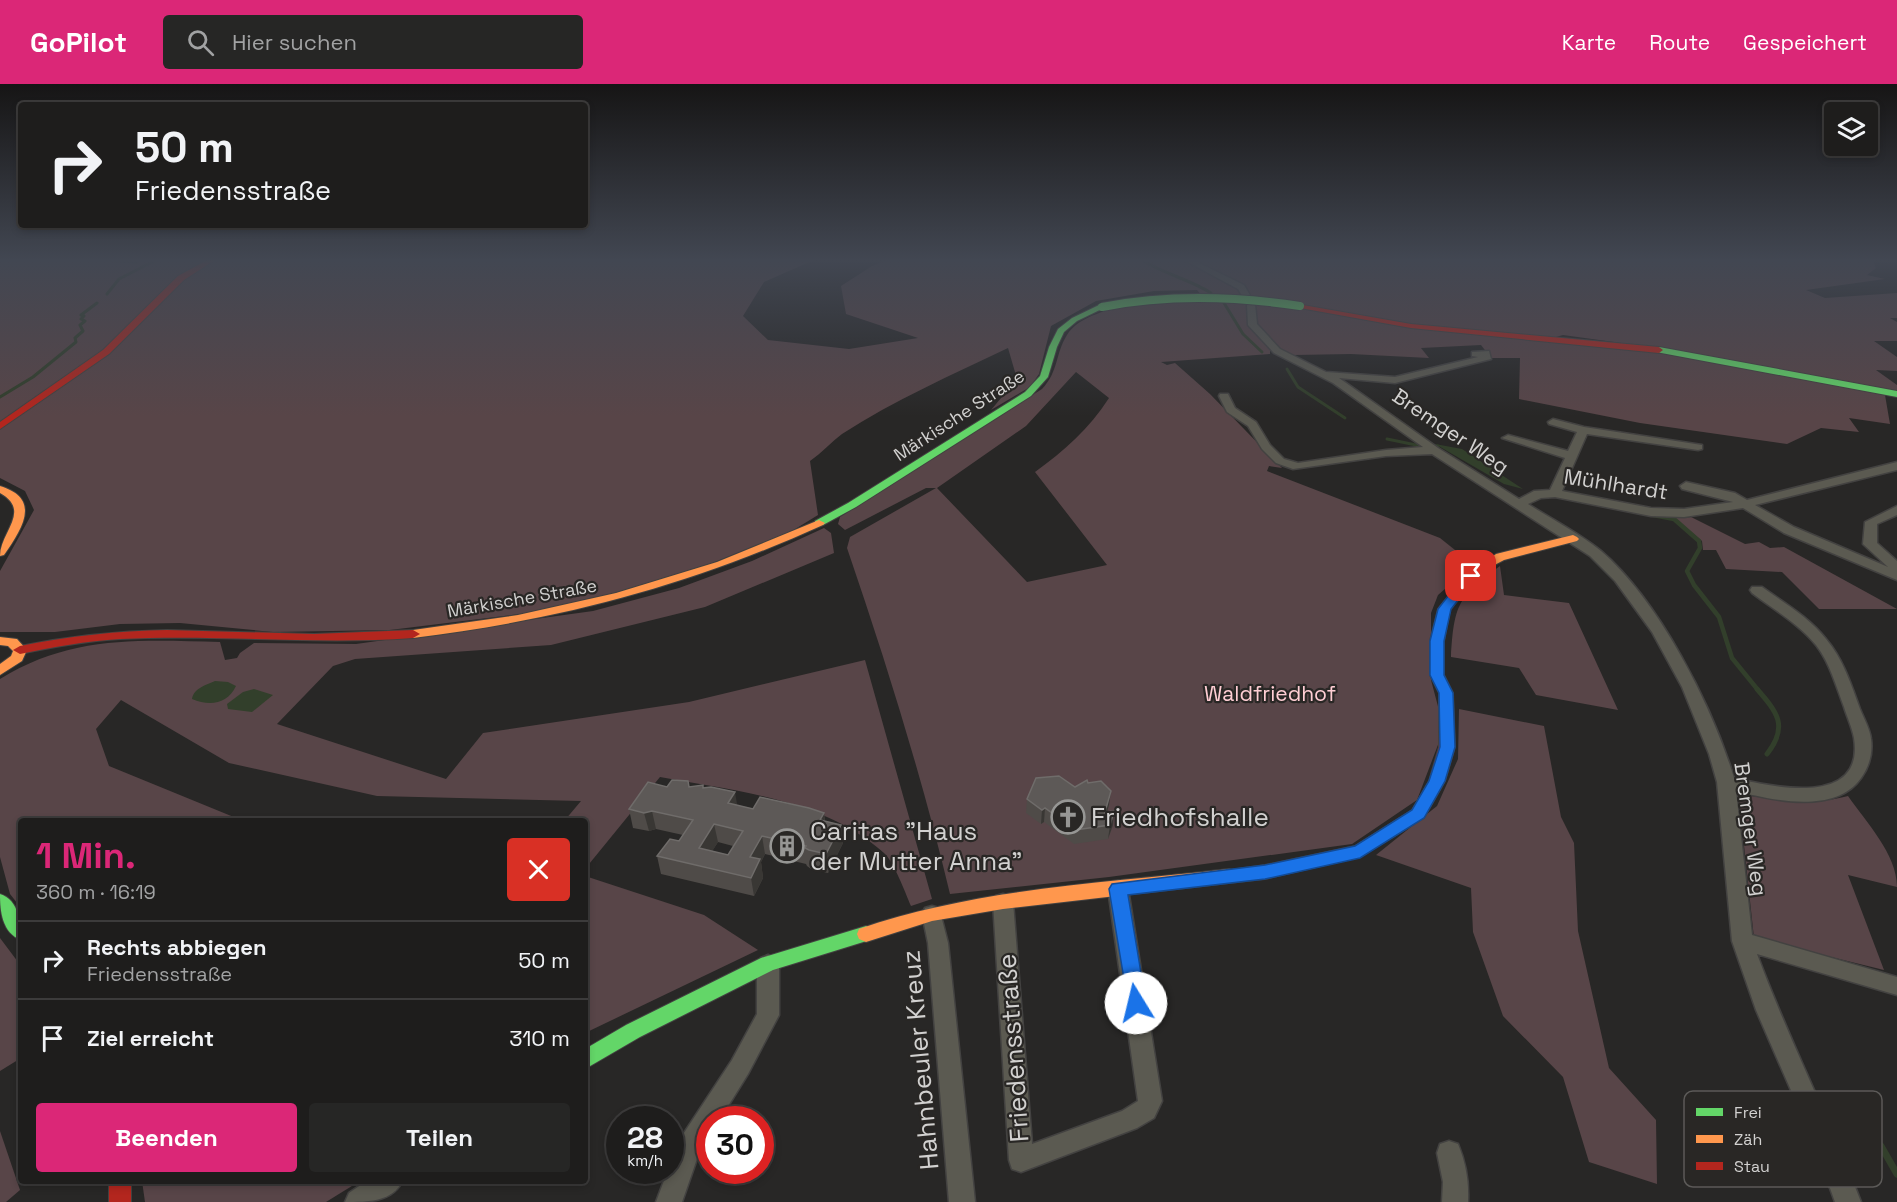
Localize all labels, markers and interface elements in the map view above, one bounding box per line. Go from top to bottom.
search box [163,15,583,69]
text: GoPilot [30,24,127,60]
icon: search [184,26,217,59]
text: Hier suchen [232,28,357,56]
text: Karte [1562,29,1616,56]
text: Route [1649,29,1710,56]
text: Gespeichert [1743,29,1867,56]
map controls [1824,102,1878,156]
button: layers [1824,102,1878,156]
text: 50 m [135,121,234,174]
icon: right [36,126,114,204]
text: Friedensstraße [135,173,331,208]
street label: Märkische Straße [889,364,1029,466]
street label: Bremger Weg [1387,382,1515,480]
street label: Mühlhardt [1562,462,1670,506]
pin [1445,550,1496,601]
icon: arrive [1454,559,1487,592]
street label: Märkische Straße [445,574,599,622]
park label: Waldfriedhof [1204,680,1336,707]
street label: Bremger Weg [1728,760,1774,898]
church icon: Friedhofshalle [1050,799,1086,835]
place label: Friedhofshalle [1091,800,1269,834]
place label: Caritas "Haus der Mutter Anna" [810,814,1022,878]
building icon: Caritas "Haus der Mutter Anna" [769,828,805,864]
text: 1 Min. [36,833,136,879]
button: close [507,838,570,901]
text: 360 m · 16:19 [36,879,156,905]
text: Rechts abbiegen [87,933,267,961]
icon: right [36,944,69,977]
text: 50 m [518,946,570,974]
street label: Hahnbeuler Kreuz [893,949,947,1171]
street label: Friedensstraße [989,953,1037,1143]
text: Friedensstraße [87,961,232,987]
position arrow [1104,971,1168,1035]
icon: arrive [36,1022,69,1055]
text: Ziel erreicht [87,1024,214,1052]
text: 310 m [509,1024,570,1052]
legend [1684,1091,1882,1187]
text: Frei [1734,1102,1762,1123]
button: Beenden [36,1103,297,1172]
button: Teilen [309,1103,570,1172]
speed limit sign: 30 [696,1106,774,1184]
text: 28 [627,1118,663,1157]
text: Zäh [1734,1129,1762,1150]
text: km/h [627,1151,663,1170]
text: Stau [1734,1156,1770,1177]

